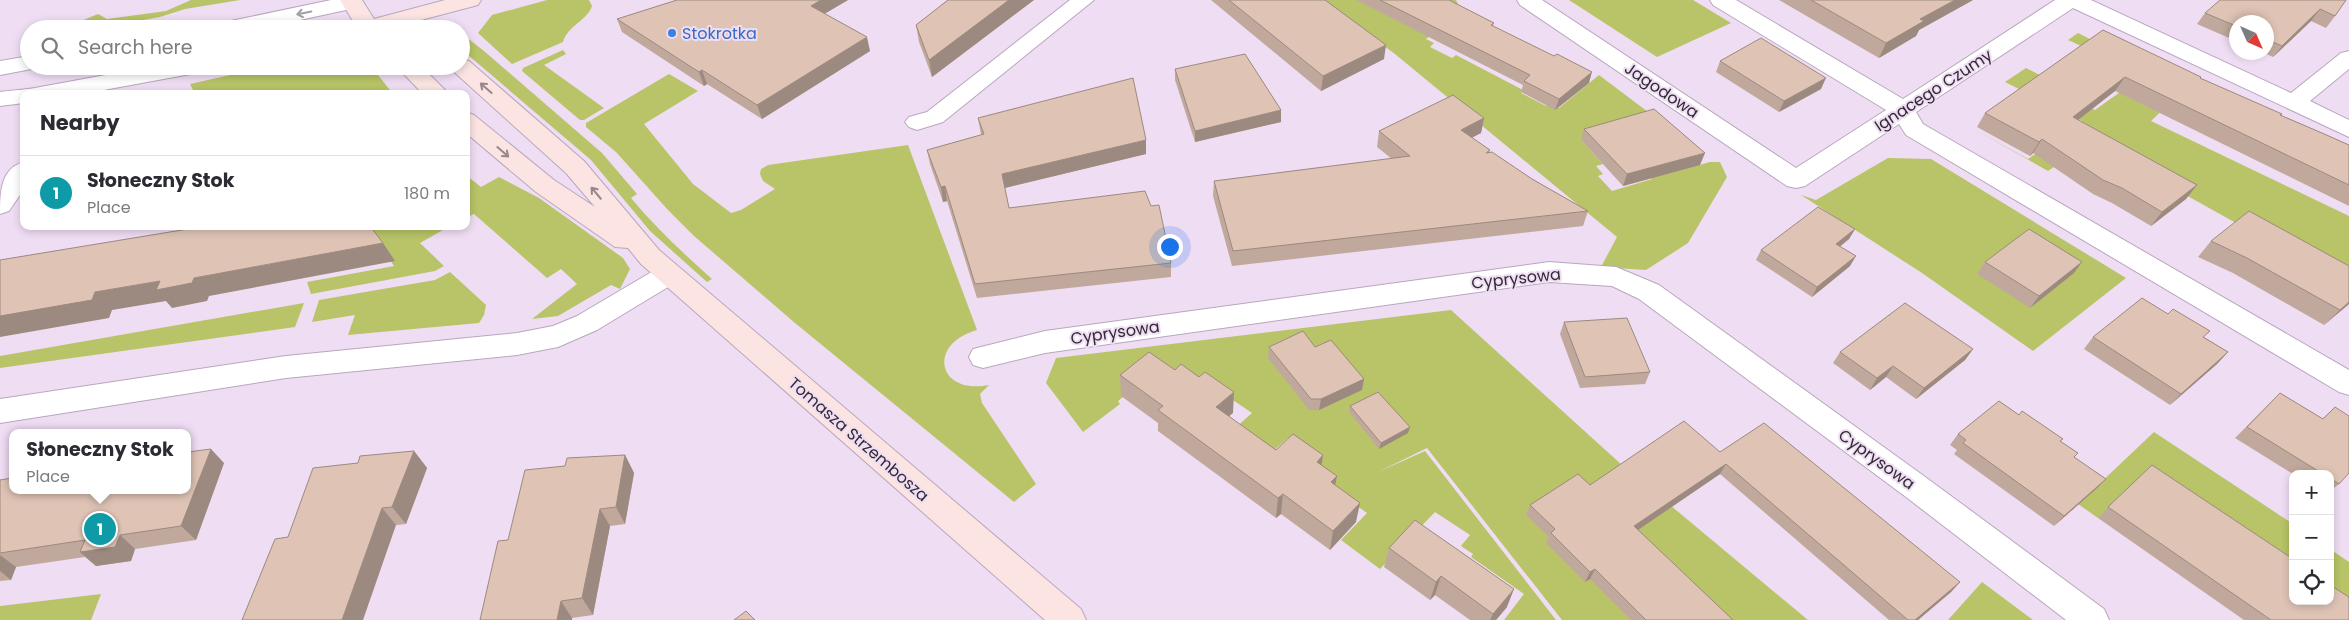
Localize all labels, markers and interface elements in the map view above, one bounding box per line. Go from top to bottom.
one-way arrow [297,9,313,18]
north arrow [2229,15,2274,60]
search box [20,20,470,75]
place label: Stokrotka [682,22,757,45]
marker: Stokrotka [666,27,678,39]
icon: search [38,34,66,62]
text: Search here [78,34,192,61]
street label: Ignacego Czumy [1870,44,1997,137]
street label: Jagodowa [1620,57,1704,124]
one-way arrow [480,83,493,94]
text: Nearby [40,108,120,137]
one-way arrow [496,147,509,158]
text: Słoneczny Stok [87,167,234,194]
text: 1 [53,182,59,205]
text: 180 m [404,182,450,205]
one-way arrow [591,187,602,200]
text: Place [87,196,131,219]
your location [1157,234,1183,260]
street label: Cyprysowa [1470,262,1562,295]
street label: Cyprysowa [1069,315,1161,350]
street label: Tomasza Strzembosza [783,372,934,507]
street label: Cyprysowa [1834,424,1920,495]
popup [9,429,191,494]
text: Słoneczny Stok [26,436,174,463]
text: Place [26,465,70,488]
map controls [2289,470,2334,605]
button: + [2289,470,2334,515]
pin: 1 [84,510,116,548]
button: − [2289,515,2334,560]
button: locate [2289,560,2334,605]

